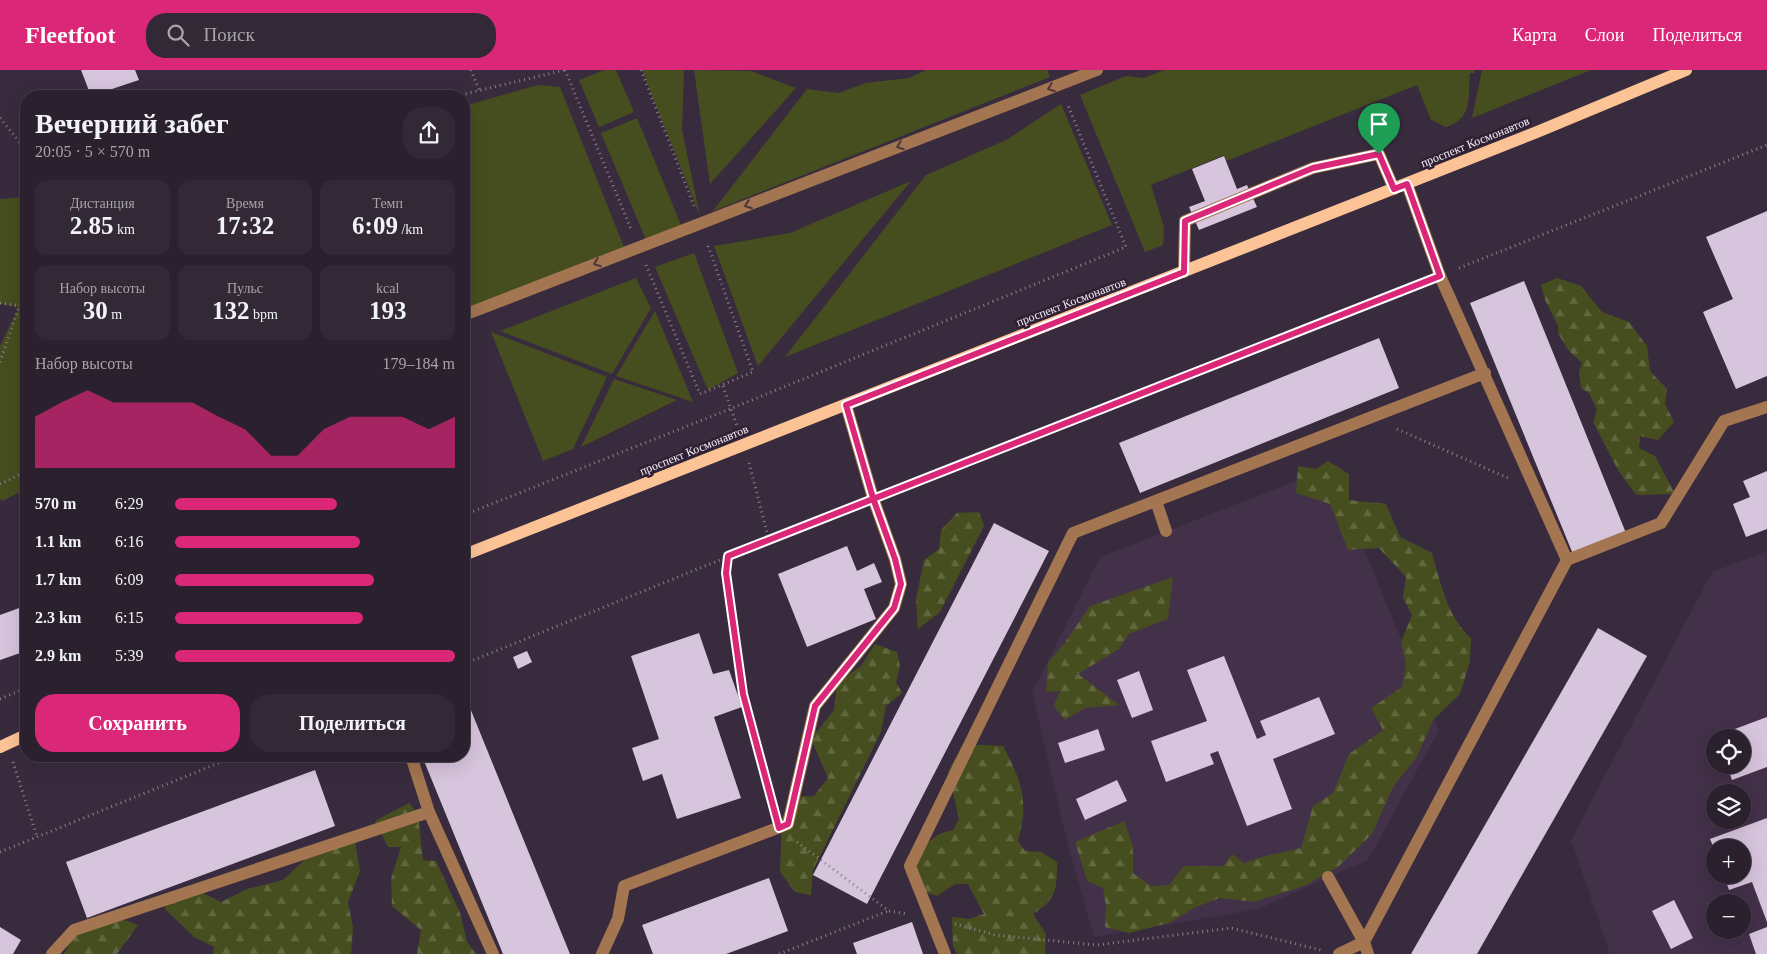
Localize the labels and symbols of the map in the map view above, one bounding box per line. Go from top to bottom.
one-way arrow [1047,82,1056,92]
pin [1358,103,1400,154]
street label: проспект Космонавтов [1419,114,1532,170]
one-way arrow [896,140,905,151]
one-way arrow [744,199,753,209]
one-way arrow [593,257,601,267]
street label: проспект Космонавтов [1014,275,1128,329]
street label: проспект Космонавтов [638,422,751,478]

